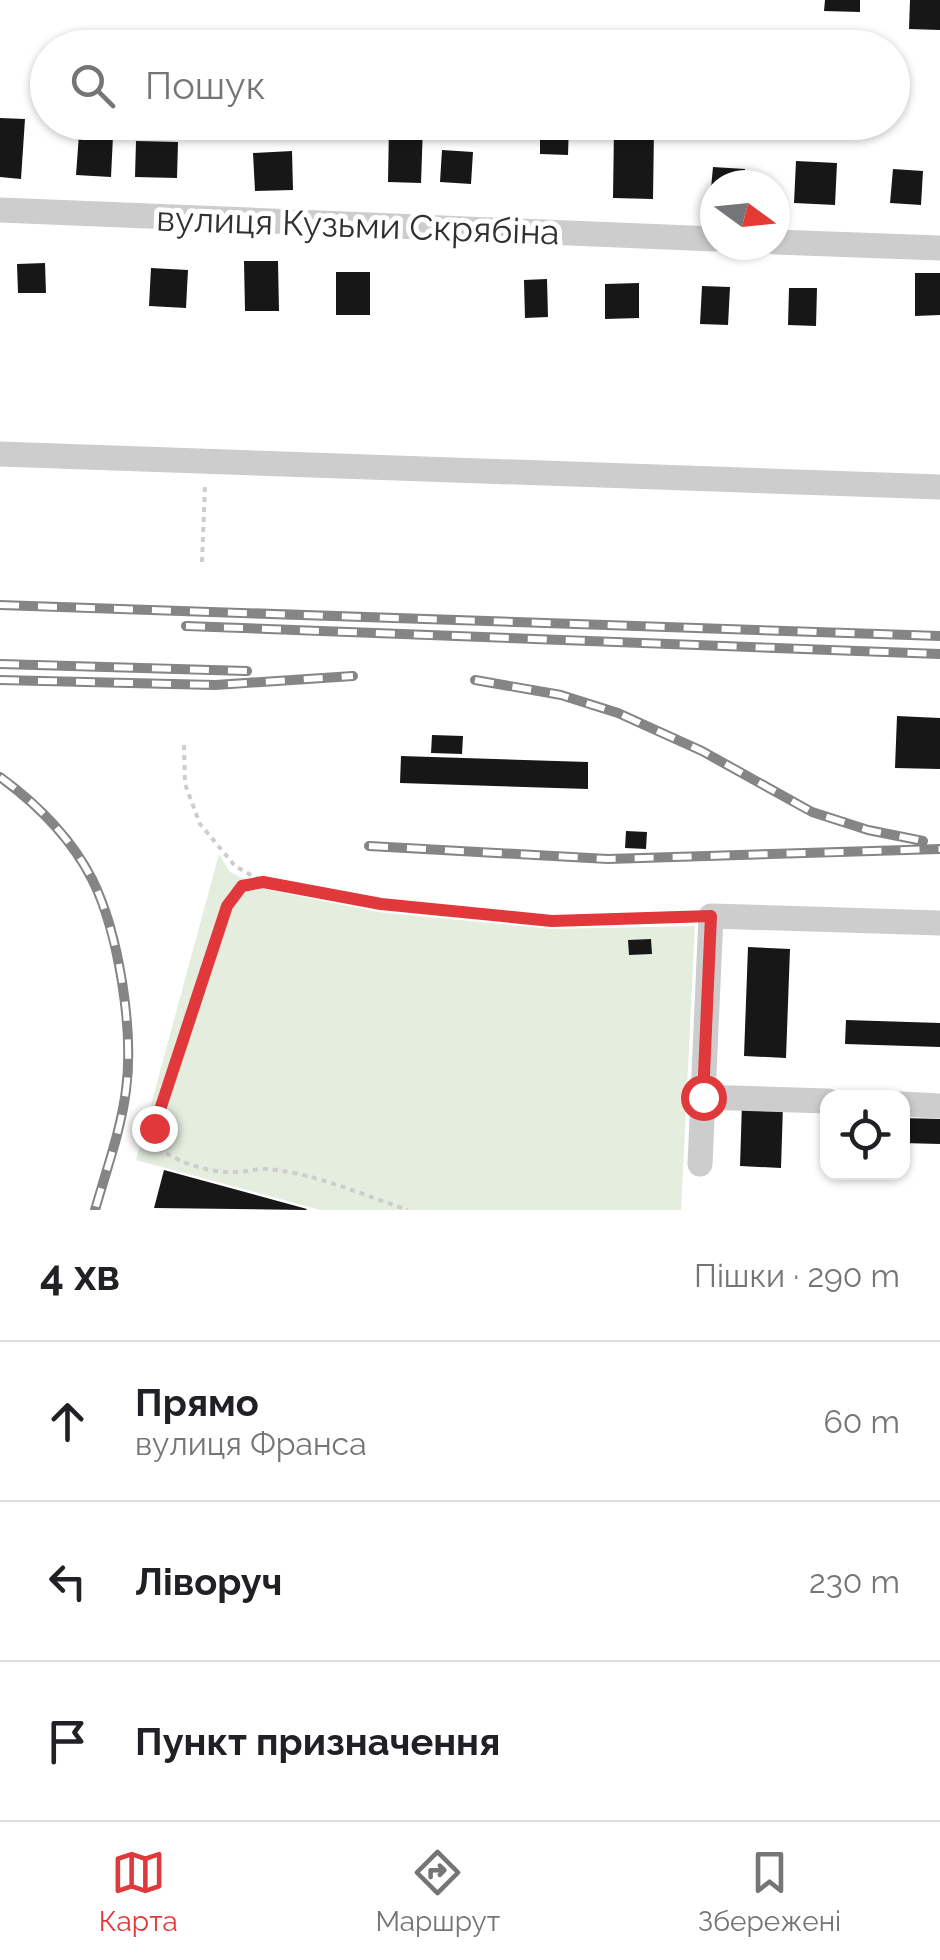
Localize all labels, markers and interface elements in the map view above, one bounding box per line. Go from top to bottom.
search box [30,30,910,140]
icon: search [65,58,120,113]
text: Пошук [145,63,265,108]
north arrow [700,170,790,260]
street label: вулиця Кузьми Скрябіна [156,197,560,253]
route start [681,1075,727,1121]
map controls [820,1090,910,1180]
button: locate [820,1090,910,1180]
route end [132,1106,178,1152]
text: 4 хв [40,1251,120,1300]
text: Пішки · 290 m [694,1257,900,1294]
text: Прямо [135,1380,259,1425]
icon: ahead [40,1394,95,1449]
text: 60 m [824,1403,900,1440]
text: вулиця Франса [135,1425,367,1462]
icon: left [40,1554,95,1609]
text: Ліворуч [135,1559,282,1604]
text: 230 m [809,1563,900,1600]
icon: arrive [40,1714,95,1769]
text: Пункт призначення [135,1719,500,1764]
tab: Карта [99,1845,178,1938]
tab: Маршрут [375,1845,500,1938]
tab: Збережені [698,1845,841,1938]

